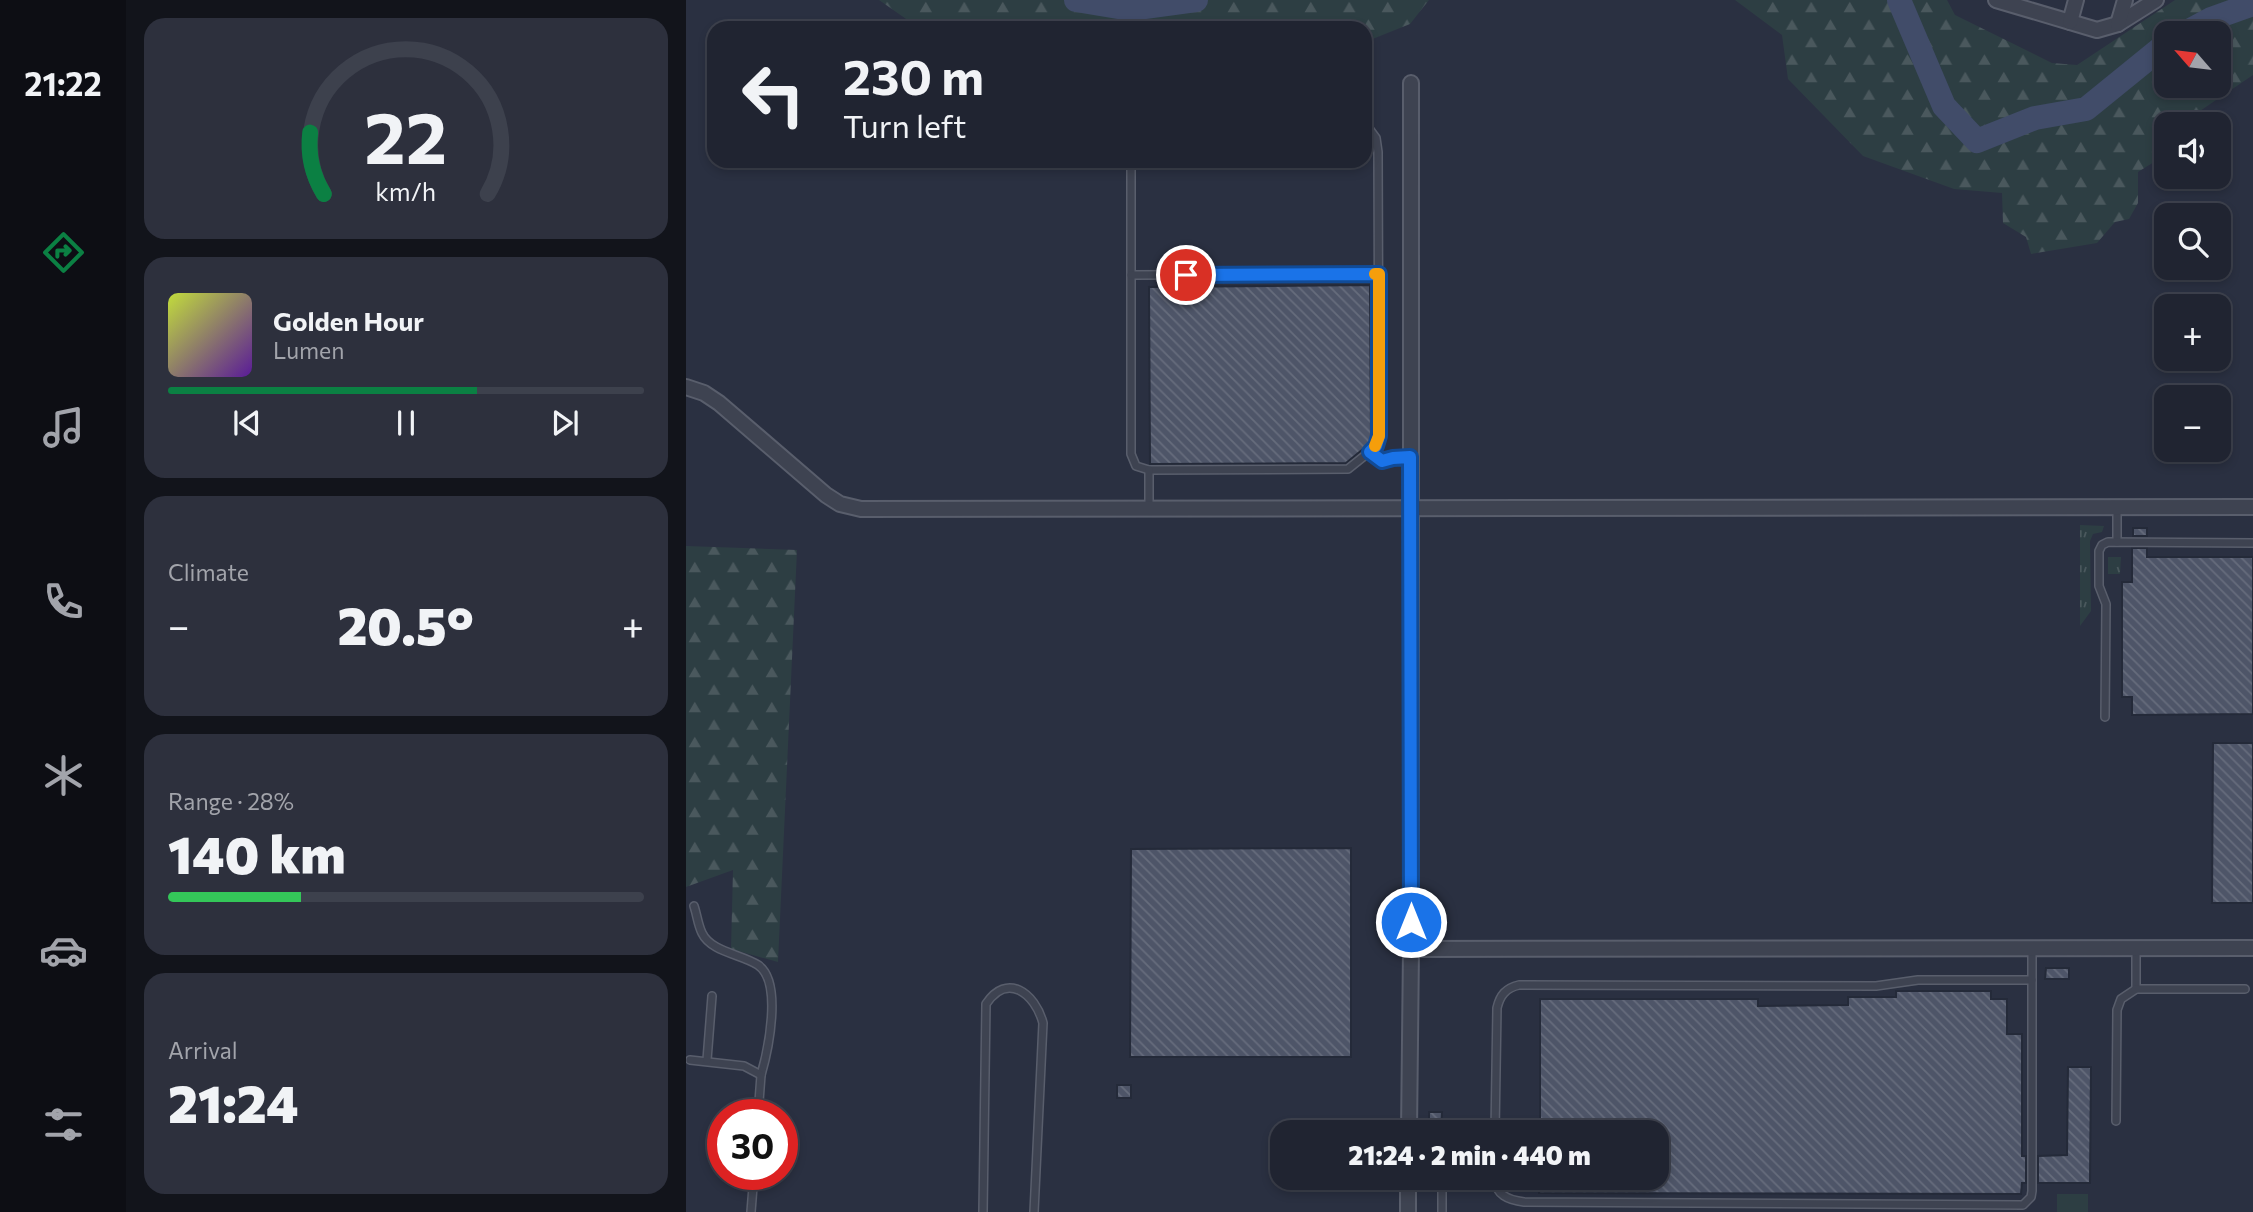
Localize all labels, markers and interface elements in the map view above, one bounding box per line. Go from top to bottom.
north arrow [2154,21,2231,98]
map controls [2154,21,2231,462]
text: 230 m [843,45,984,105]
icon: left [728,49,819,140]
text: 21:22 [24,63,102,103]
text: 22 [365,91,447,180]
text: Turn left [843,105,967,145]
button: sound [2154,112,2231,189]
text: km/h [376,176,436,206]
button: search [2154,203,2231,280]
icon: directions [39,228,88,277]
pin [1156,245,1216,305]
icon: arrive [1167,256,1205,294]
button: + [2154,294,2231,371]
text: Golden Hour [273,305,424,336]
text: Lumen [273,336,344,364]
button: − [2154,385,2231,462]
icon: music [39,403,88,452]
icon: previous [228,404,266,442]
icon: pause [387,404,425,442]
icon: next [546,404,584,442]
text: Climate [168,558,249,586]
icon: phone [39,577,88,626]
text: 20.5° [337,592,474,656]
text: − [168,601,190,648]
text: + [622,601,644,648]
icon: climate [39,751,88,800]
text: Range · 28% [168,787,294,815]
text: 140 km [168,821,346,885]
position arrow [1374,885,1448,959]
icon: car [39,926,88,975]
text: Arrival [168,1036,238,1064]
text: 21:24 [168,1070,299,1134]
speed limit sign: 30 [707,1099,798,1190]
icon: filters [39,1100,88,1149]
text: 21:24 · 2 min · 440 m [1348,1139,1591,1170]

